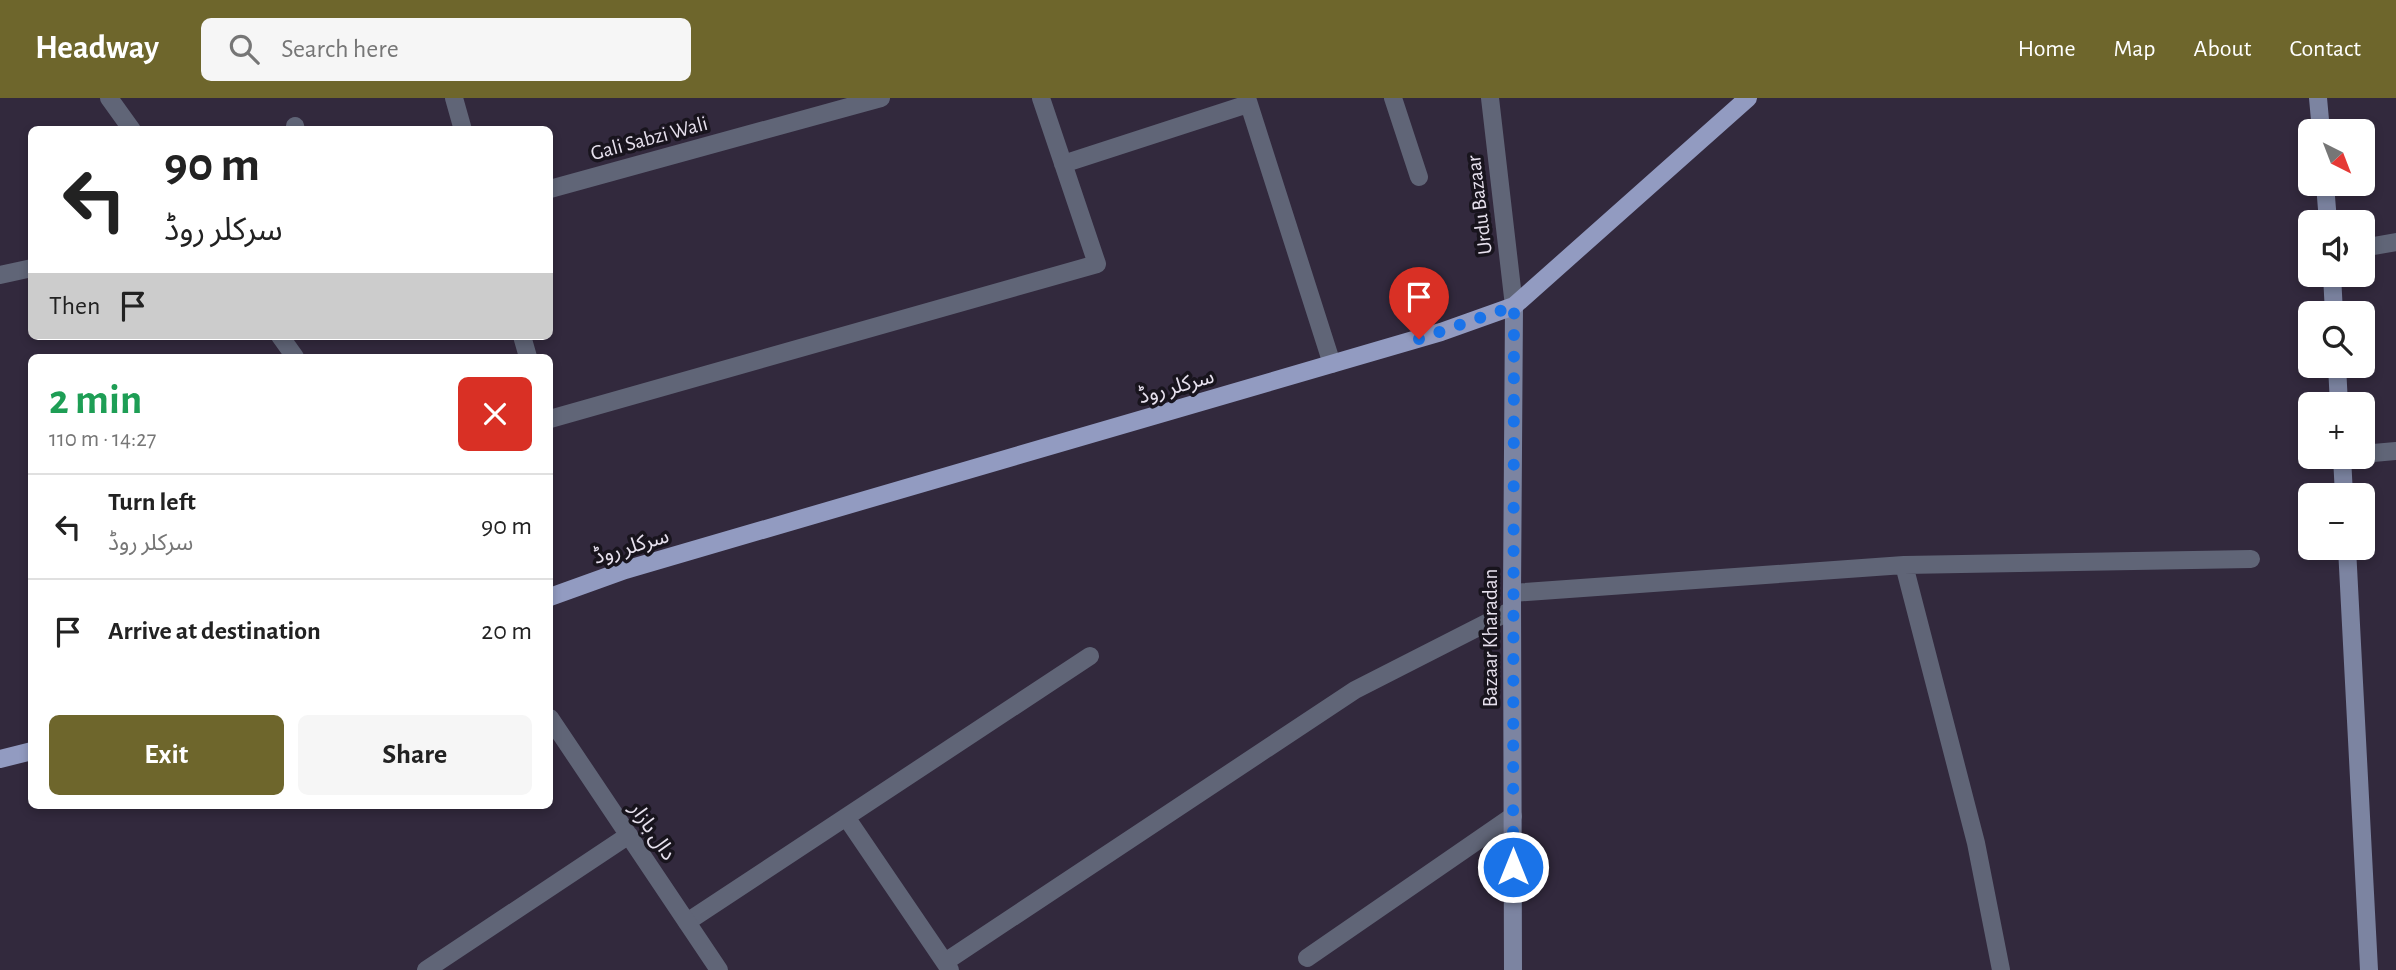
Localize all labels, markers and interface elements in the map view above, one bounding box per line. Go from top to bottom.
search box [201,18,691,81]
icon: search [225,30,263,68]
text: Headway [35,32,159,65]
text: Search here [281,36,399,62]
text: Home [2018,37,2076,61]
text: Map [2114,37,2156,61]
text: About [2194,37,2251,61]
text: Contact [2289,37,2361,61]
street label: Gali Sabzi Wali [588,113,710,164]
north arrow [2298,119,2375,196]
map controls [2298,119,2375,560]
text: 90 m [164,141,260,190]
icon: left [49,154,140,245]
street label: Urdu Bazaar [1463,154,1496,256]
button: sound [2298,210,2375,287]
text: سرکلر روڈ [164,214,283,246]
pin [1389,267,1449,339]
icon: arrive [1400,278,1438,316]
icon: arrive [114,287,152,325]
text: Then [49,293,100,319]
button: search [2298,301,2375,378]
street label: سرکلر روڈ [1135,364,1217,408]
button: close [458,377,532,451]
text: 2 min [49,379,142,421]
button: + [2298,392,2375,469]
text: 110 m · 14:27 [49,428,156,451]
button: − [2298,483,2375,560]
text: Turn left [108,489,196,515]
icon: left [49,508,87,546]
text: 90 m [481,513,532,539]
street label: سرکلر روڈ [590,524,672,569]
text: سرکلر روڈ [108,532,193,555]
street label: Bazaar Kharadan [1480,569,1501,707]
icon: arrive [49,613,87,651]
text: Arrive at destination [108,618,321,644]
text: 20 m [481,618,532,644]
button: Exit [49,715,284,795]
button: Share [298,715,532,795]
street label: دال بازار [624,798,679,865]
position arrow [1476,830,1550,904]

